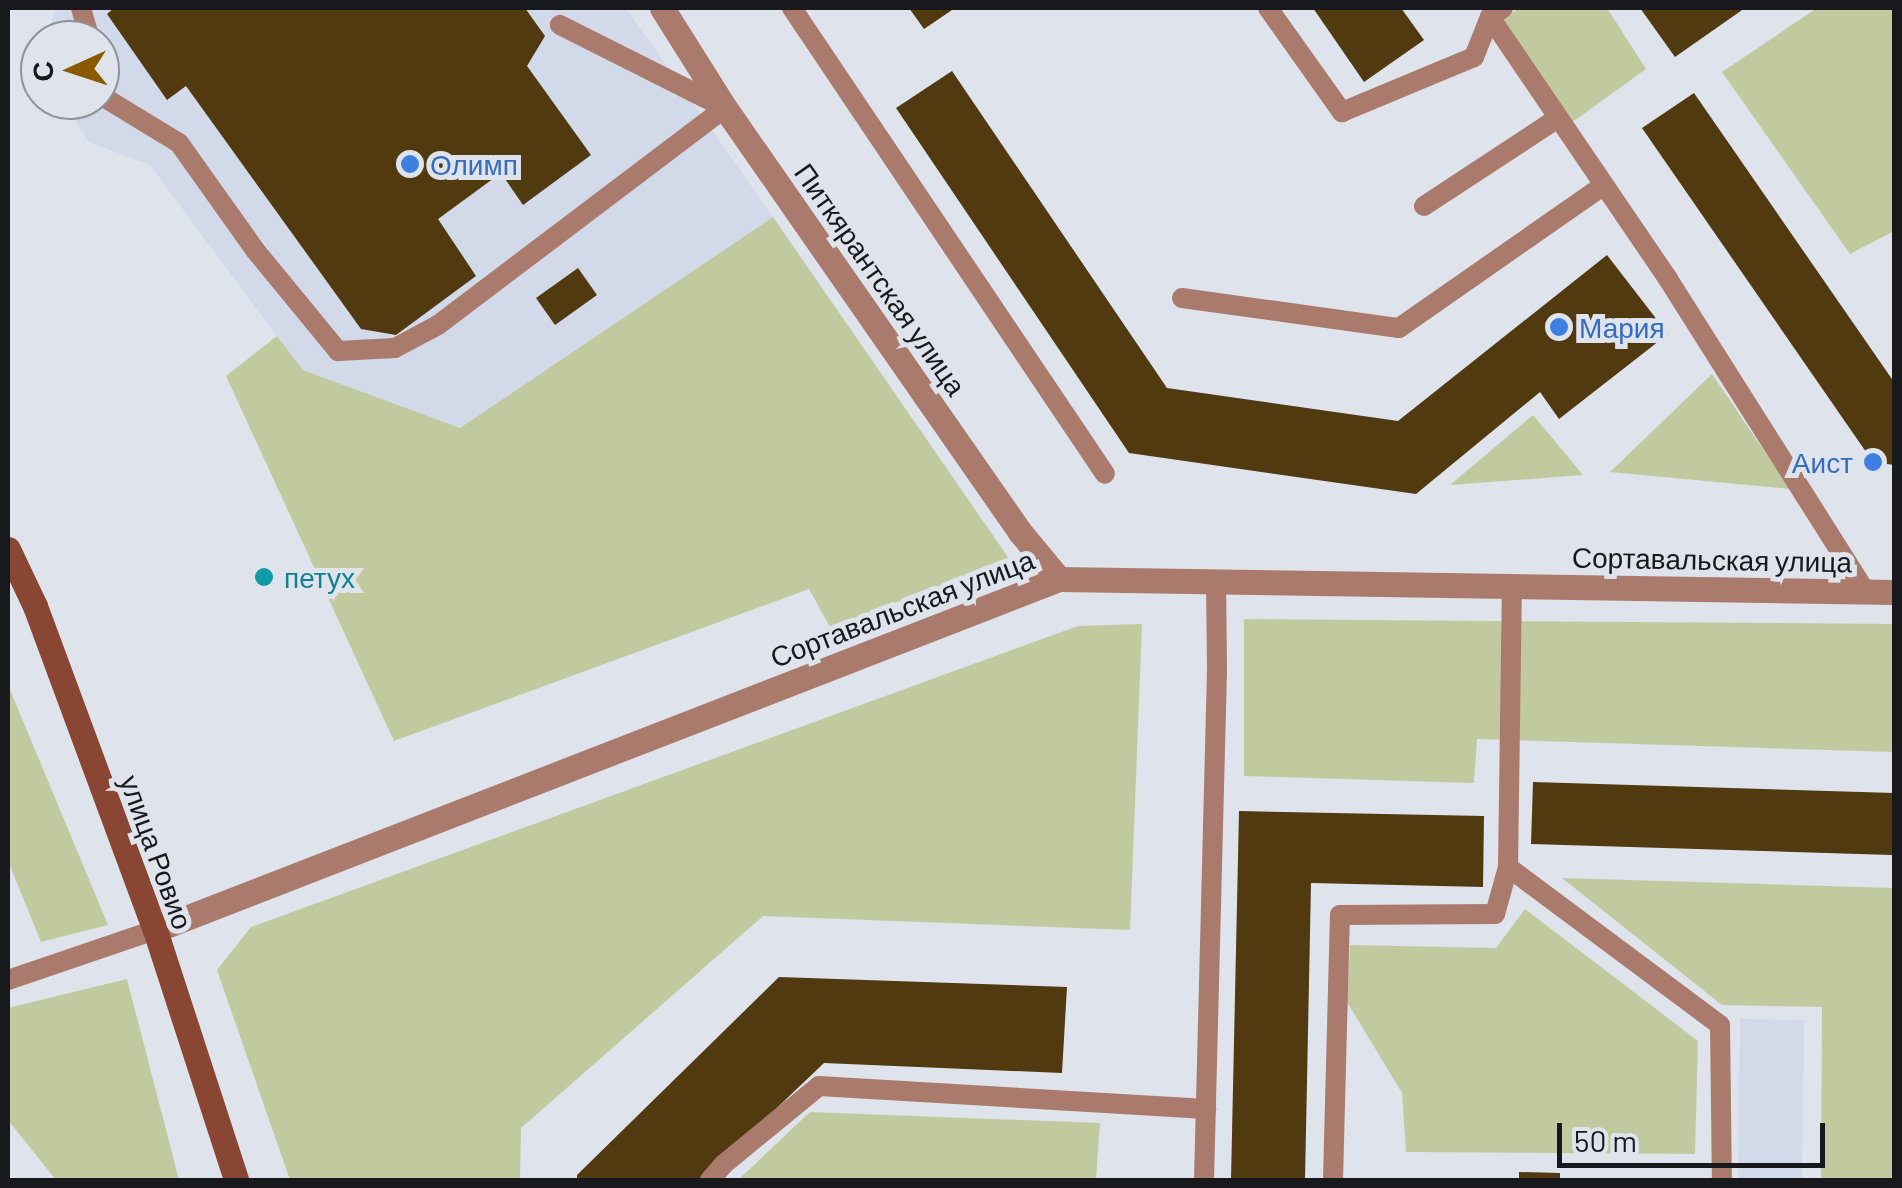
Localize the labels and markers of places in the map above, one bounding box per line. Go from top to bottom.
place label: Олимп [430,147,518,181]
marker: Олимп [399,153,421,175]
place label: Мария [1579,310,1665,344]
marker: Мария [1548,316,1570,338]
place label: Аист [1792,445,1853,479]
marker: Аист [1862,451,1884,473]
place label: петух [284,560,355,594]
marker: петух [253,566,275,588]

